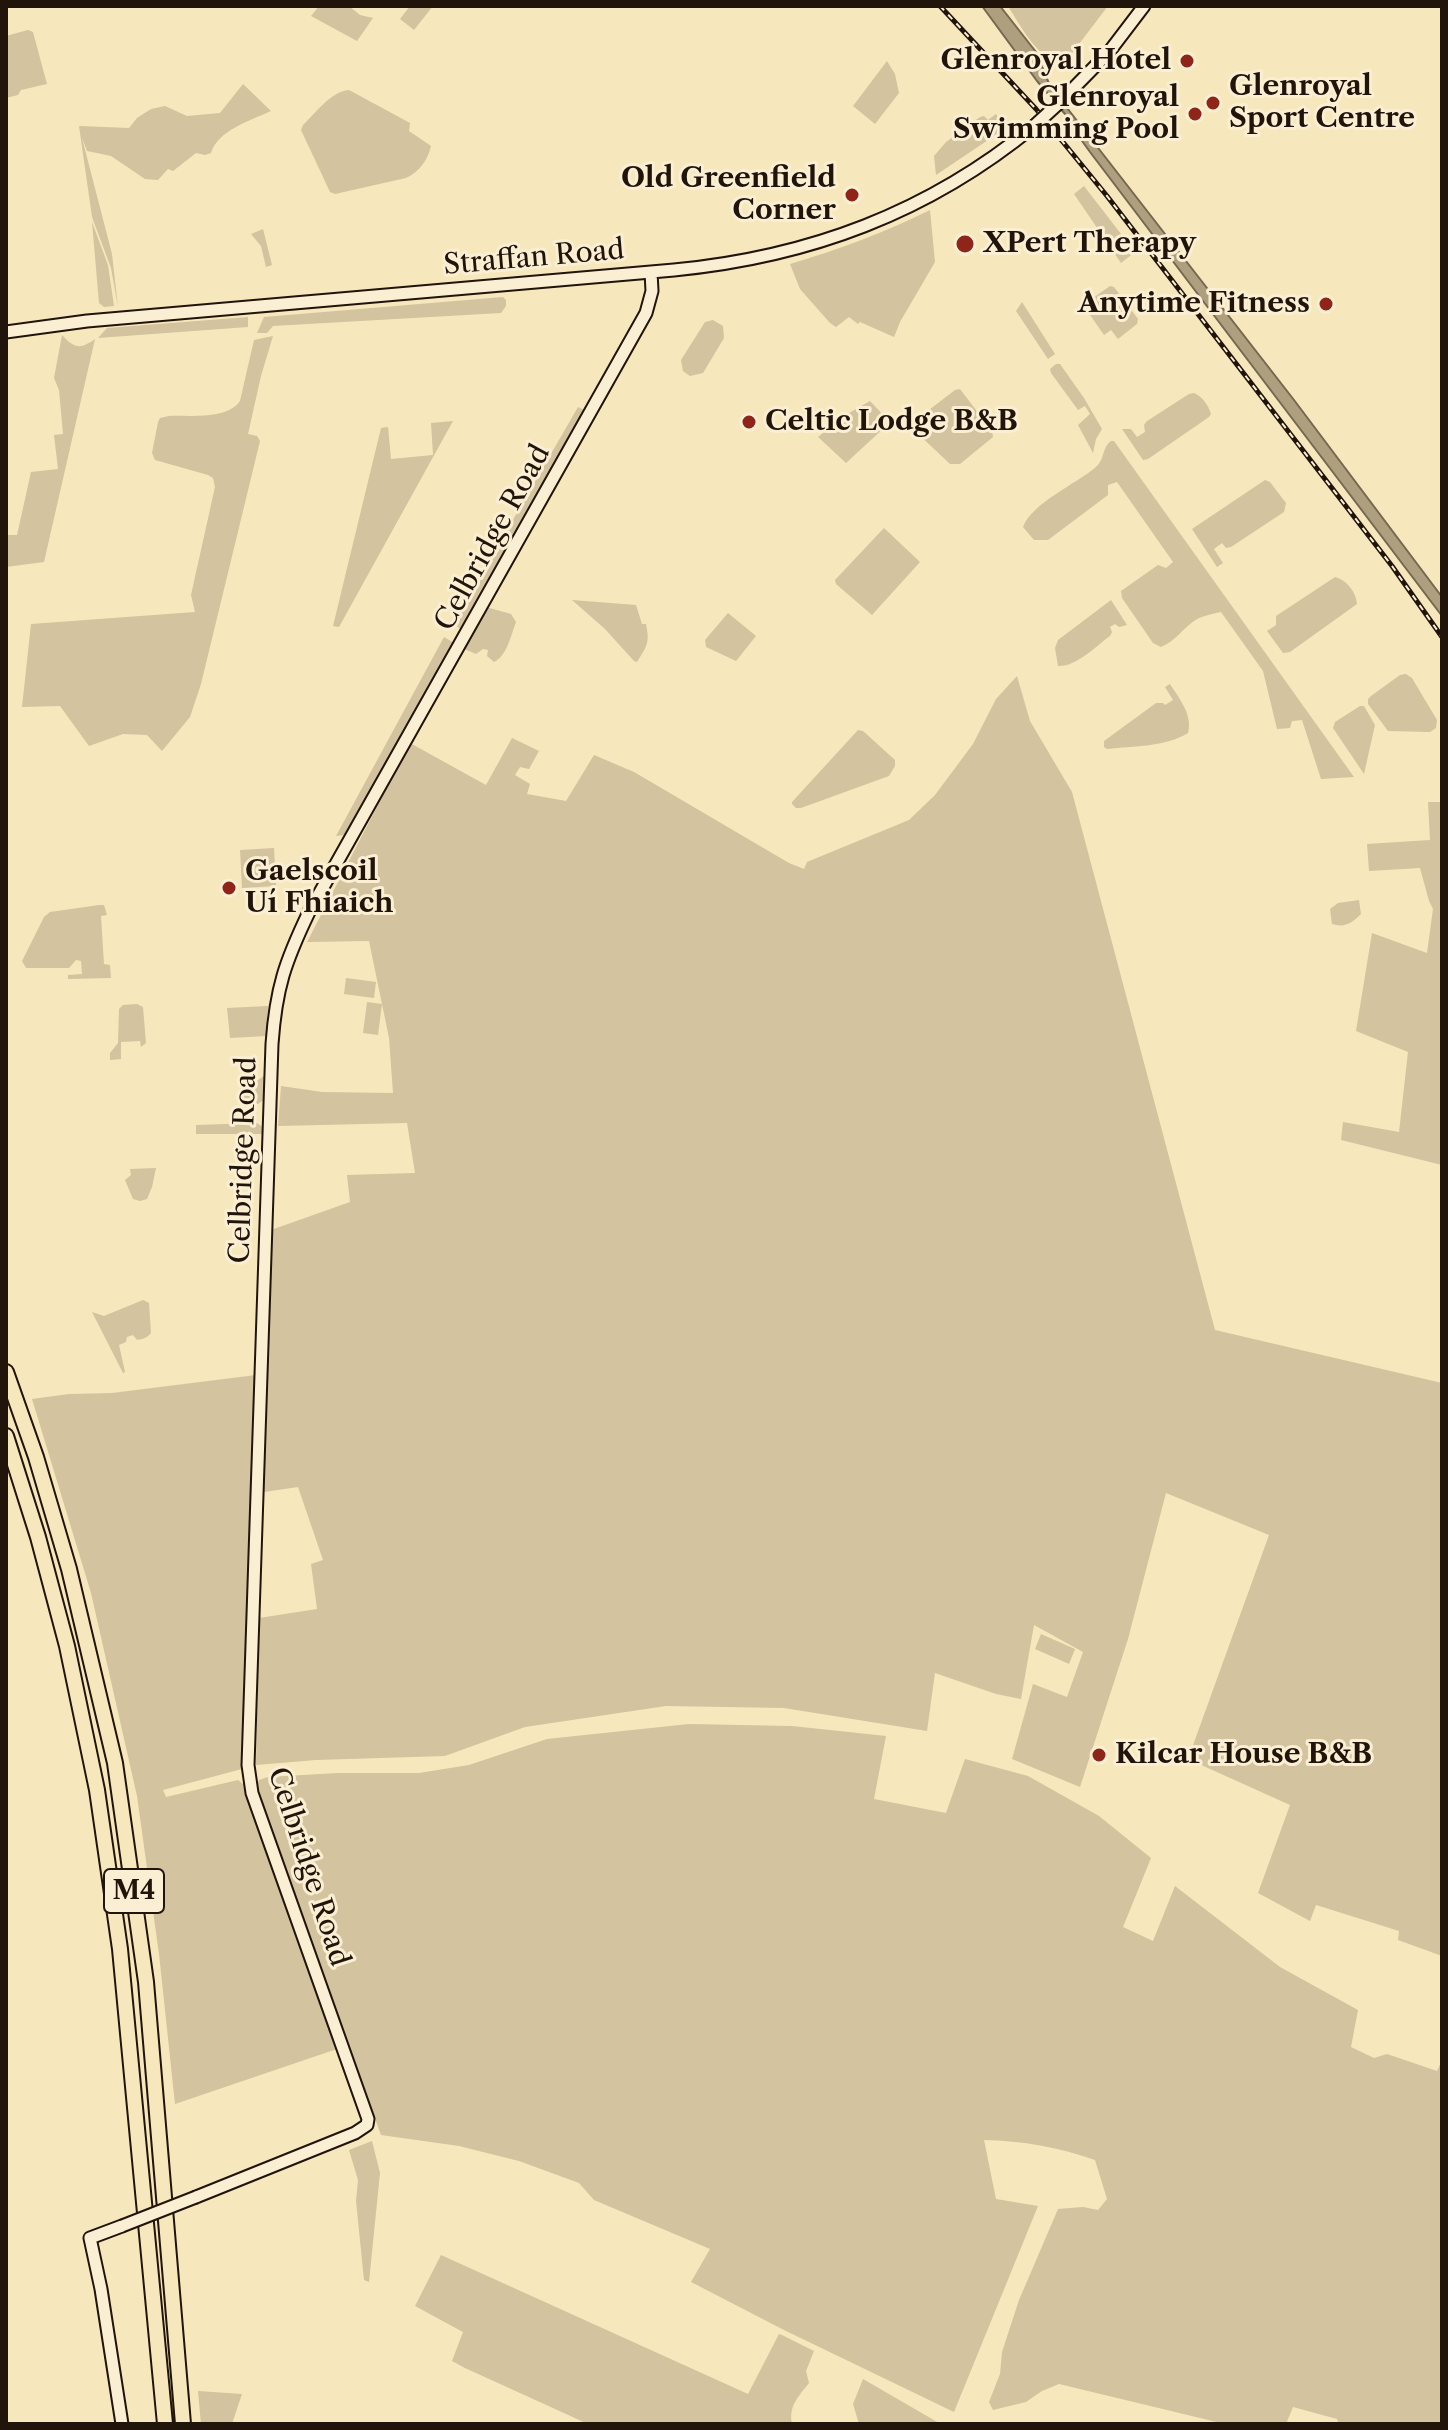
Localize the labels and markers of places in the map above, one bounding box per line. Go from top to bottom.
place label: Glenroyal Hotel [941,44,1171,78]
marker: Glenroyal Hotel [1178,52,1196,70]
place label: Glenroyal Sport Centre [1229,70,1415,136]
place label: Glenroyal Swimming Pool [953,81,1179,147]
marker: Glenroyal Sport Centre [1204,94,1222,112]
marker: Glenroyal Swimming Pool [1186,105,1204,123]
place label: Old Greenfield Corner [621,162,836,228]
marker: Old Greenfield Corner [843,186,861,204]
place label: XPert Therapy [983,227,1196,261]
marker: XPert Therapy [954,233,976,255]
place label: Anytime Fitness [1078,287,1310,321]
marker: Anytime Fitness [1317,295,1335,313]
place label: Celtic Lodge B&B [765,405,1018,439]
marker: Celtic Lodge B&B [740,413,758,431]
place label: Gaelscoil Uí Fhiaich [245,855,393,921]
marker: Gaelscoil Uí Fhiaich [220,879,238,897]
place label: Kilcar House B&B [1115,1738,1372,1772]
marker: Kilcar House B&B [1090,1746,1108,1764]

